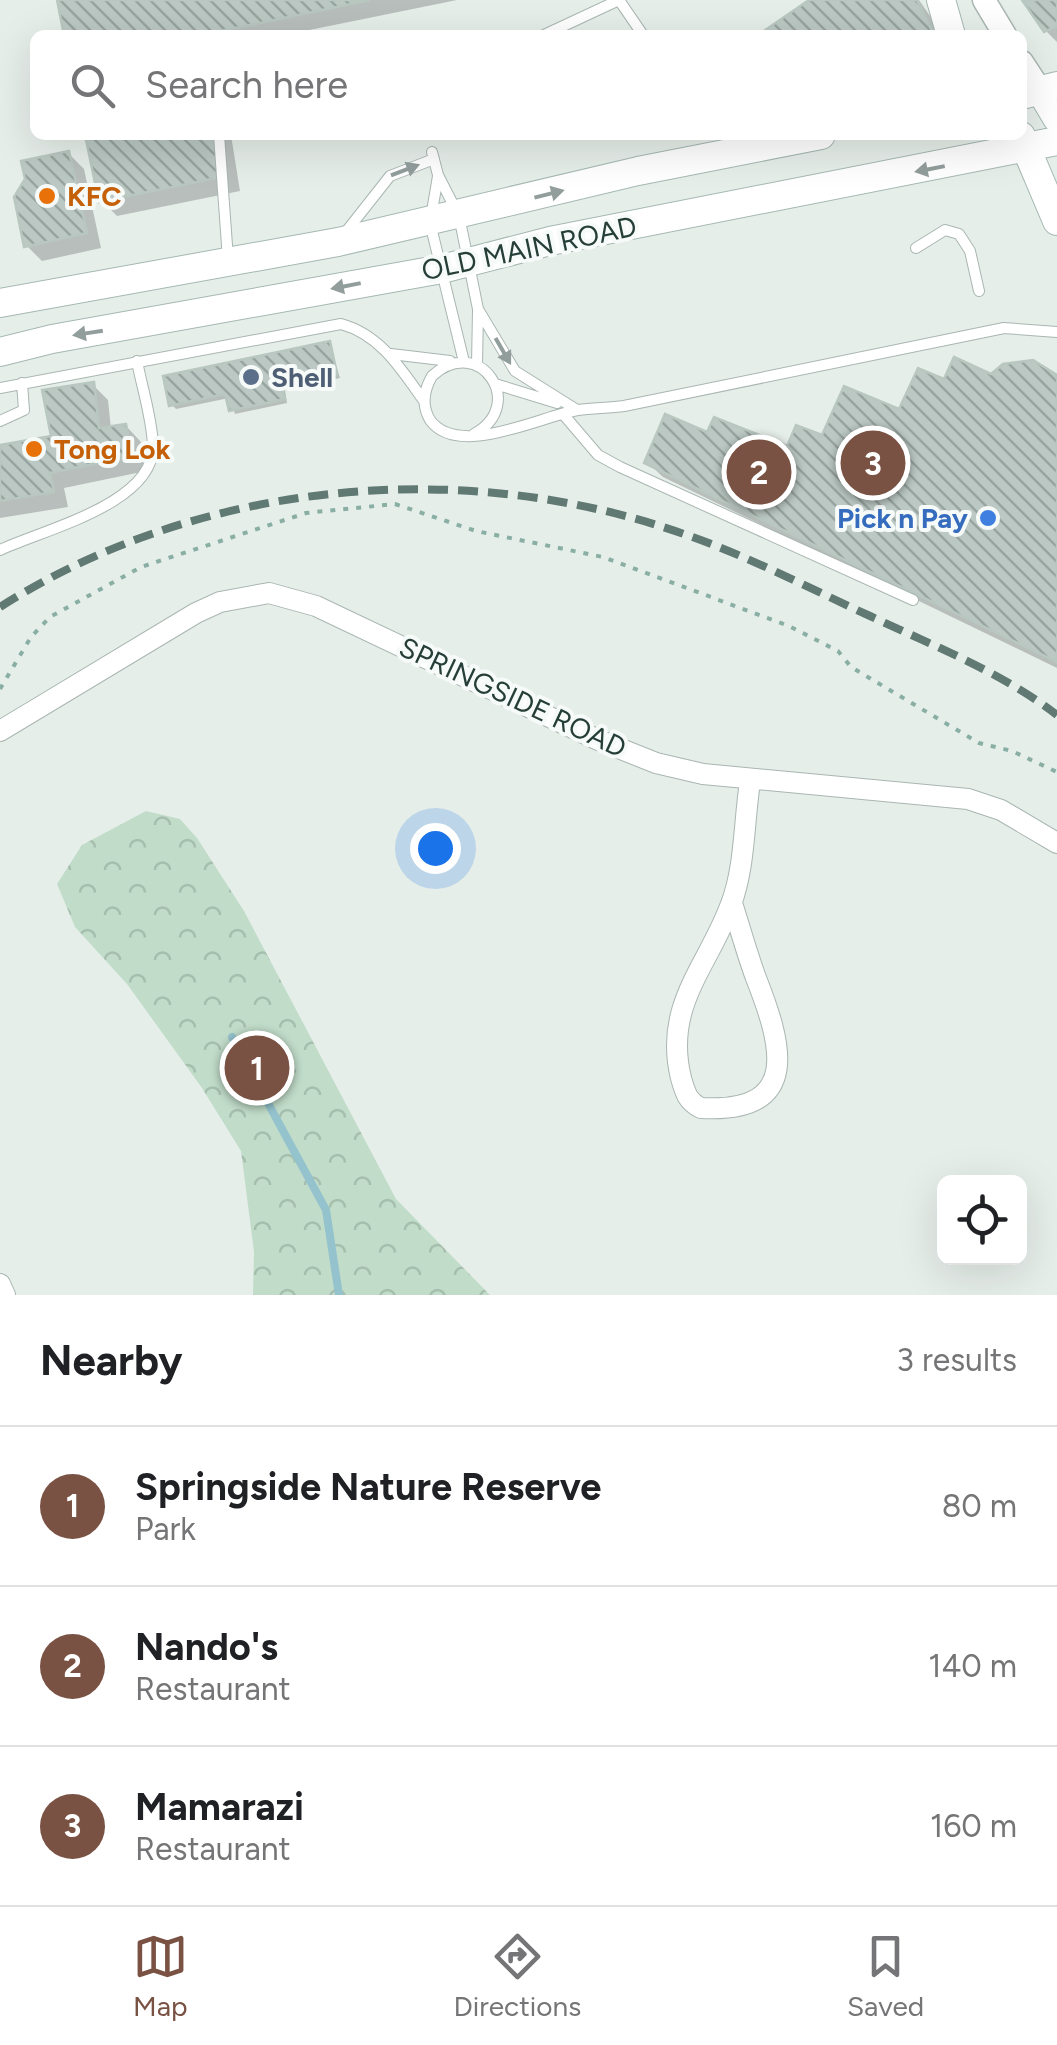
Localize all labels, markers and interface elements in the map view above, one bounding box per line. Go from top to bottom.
search box [30,30,1027,140]
icon: search [65,58,120,113]
text: Search here [145,62,348,108]
one-way arrow [391,162,421,177]
one-way arrow [915,162,946,178]
place label: KFC [67,179,121,213]
marker: KFC [36,185,58,207]
one-way arrow [533,185,564,201]
street label: OLD MAIN ROAD [418,209,640,287]
one-way arrow [330,278,361,294]
one-way arrow [72,326,104,341]
one-way arrow [493,337,511,365]
place label: Shell [271,360,333,394]
marker: Shell [240,366,262,388]
pin: 3 [840,426,906,500]
place label: Tong Lok [54,432,171,466]
pin: 2 [726,434,792,510]
marker: Tong Lok [23,438,45,460]
place label: Pick n Pay [837,501,969,535]
marker: Pick n Pay [977,507,999,529]
street label: SPRINGSIDE ROAD [394,630,632,764]
your location [410,823,461,874]
pin: 1 [224,1030,290,1106]
map controls [937,1175,1027,1265]
button: locate [937,1175,1027,1265]
text: Nearby [40,1335,182,1386]
text: 3 results [897,1341,1017,1379]
text: Springside Nature Reserve [135,1464,601,1510]
text: 1 [66,1487,79,1525]
text: 80 m [942,1487,1017,1525]
text: Park [135,1510,196,1548]
text: Nando's [135,1624,278,1670]
text: 2 [63,1647,82,1685]
text: 140 m [928,1647,1017,1685]
text: Restaurant [135,1670,291,1708]
text: Mamarazi [135,1784,304,1830]
text: 3 [64,1807,81,1845]
text: 160 m [930,1807,1017,1845]
text: Restaurant [135,1830,291,1868]
tab: Map [133,1929,188,2023]
tab: Directions [454,1929,581,2023]
tab: Saved [847,1929,924,2023]

